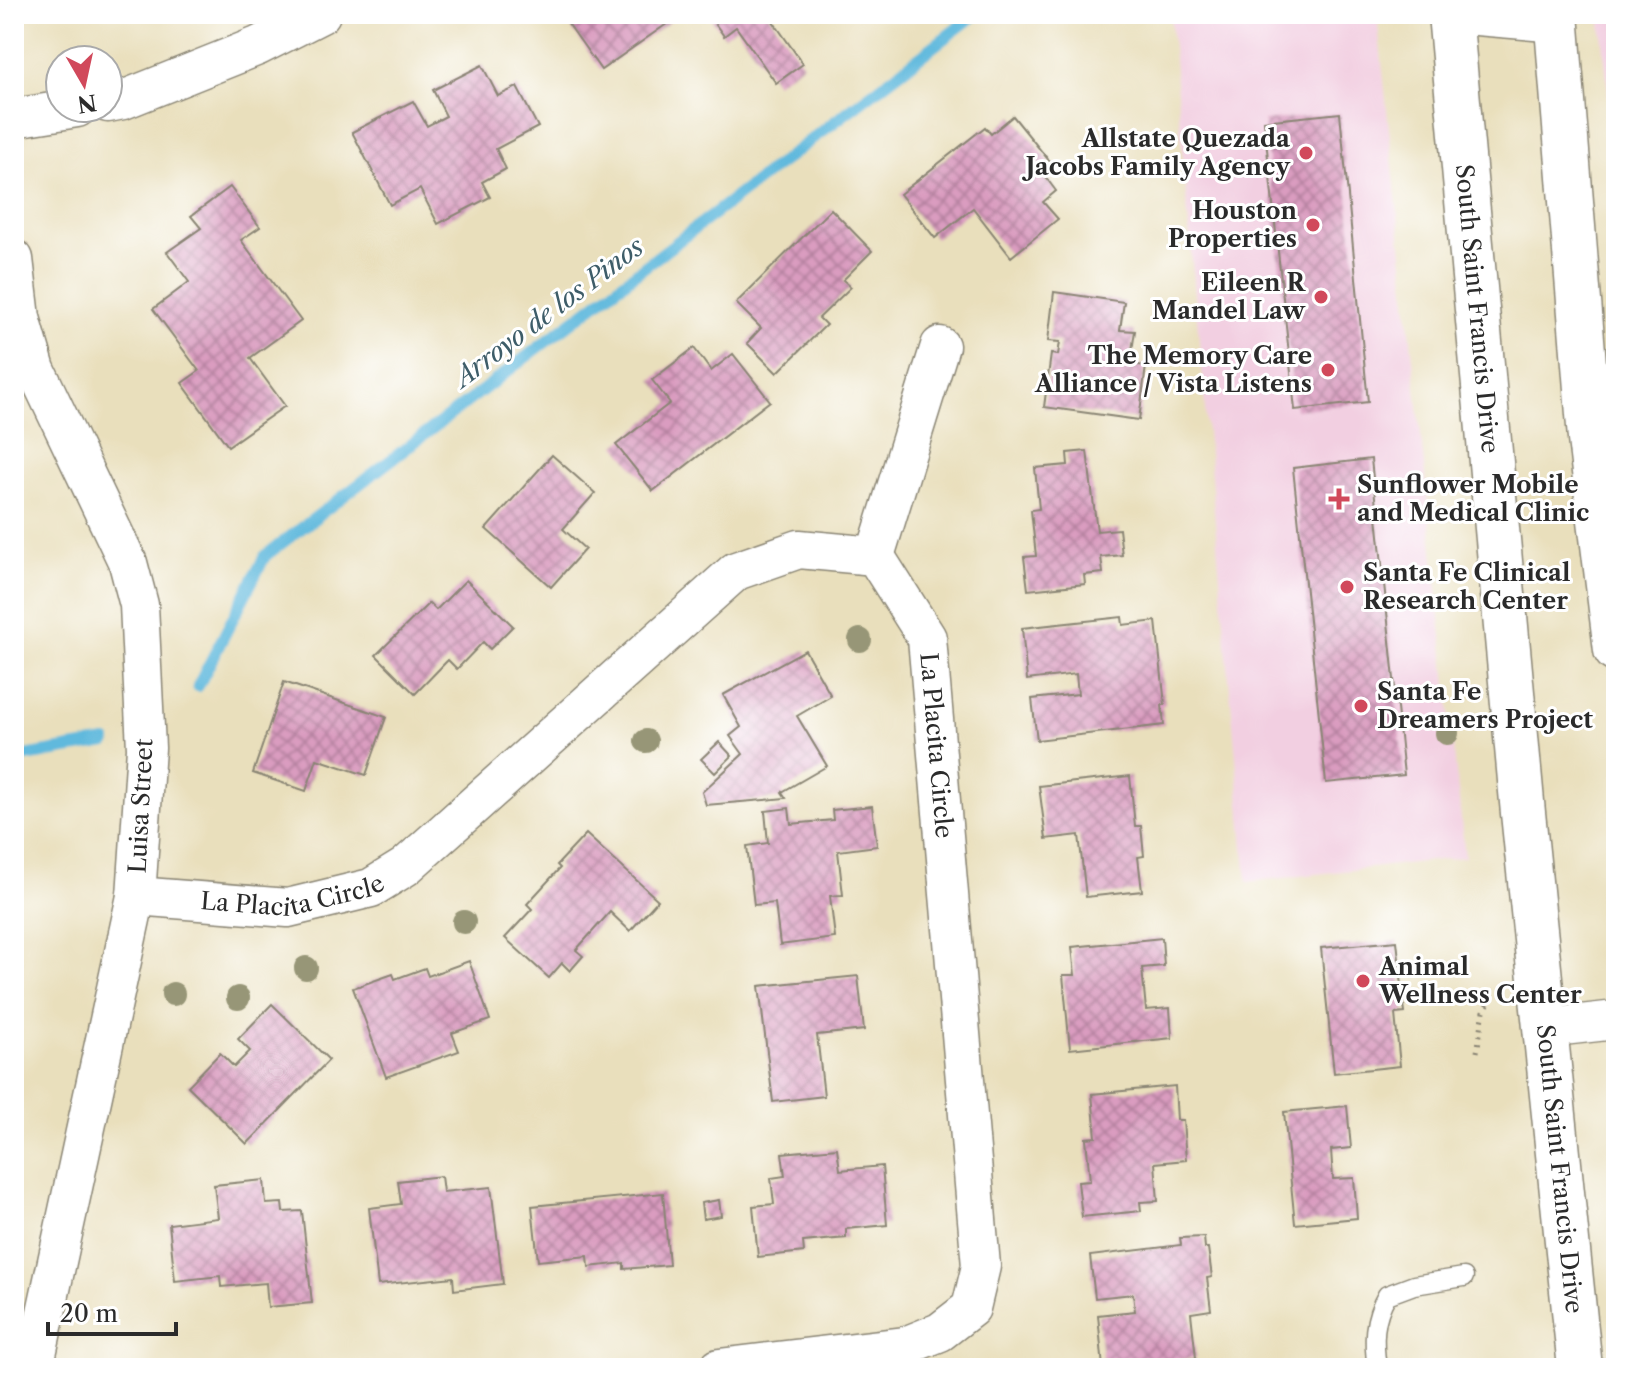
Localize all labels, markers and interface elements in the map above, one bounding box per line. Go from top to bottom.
north arrow [44,44,124,124]
text: N [75,88,99,118]
place label: Allstate Quezada Jacobs Family Agency [1022,124,1291,181]
marker: Allstate Quezada Jacobs Family Agency [1297,144,1315,162]
street label: South Saint Francis Drive [1450,163,1505,455]
place label: Houston Properties [1168,196,1298,253]
marker: Houston Properties [1304,216,1322,234]
water label: Arroyo de los Pinos [445,230,651,396]
place label: Eileen R Mandel Law [1152,268,1307,325]
marker: Eileen R Mandel Law [1312,288,1330,306]
place label: The Memory Care Alliance / Vista Listens [1034,341,1312,398]
marker: The Memory Care Alliance / Vista Listens [1319,361,1337,379]
place label: Sunflower Mobile and Medical Clinic [1357,470,1589,527]
marker: Sunflower Mobile and Medical Clinic [1328,488,1350,510]
place label: Santa Fe Clinical Research Center [1363,558,1570,615]
marker: Santa Fe Clinical Research Center [1338,578,1356,596]
street label: La Placita Circle [914,652,959,840]
place label: Santa Fe Dreamers Project [1377,677,1593,734]
marker: Santa Fe Dreamers Project [1352,697,1370,715]
street label: Luisa Street [122,737,159,874]
street label: La Placita Circle [200,868,390,922]
place label: Animal Wellness Center [1378,952,1582,1009]
marker: Animal Wellness Center [1354,972,1372,990]
street label: South Saint Francis Drive [1531,1023,1589,1315]
scale bar [48,1286,176,1336]
text: 20 m [60,1299,118,1328]

